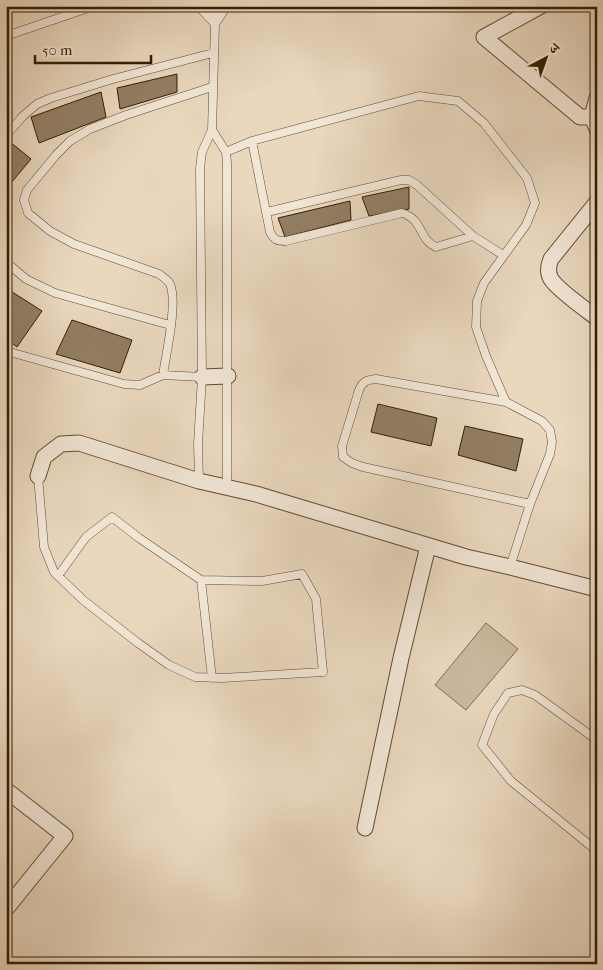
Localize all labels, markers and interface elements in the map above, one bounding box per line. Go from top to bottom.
scale bar [35,32,151,64]
north arrow [520,32,570,82]
text: उ [545,39,563,58]
text: 50 m [42,41,73,59]

